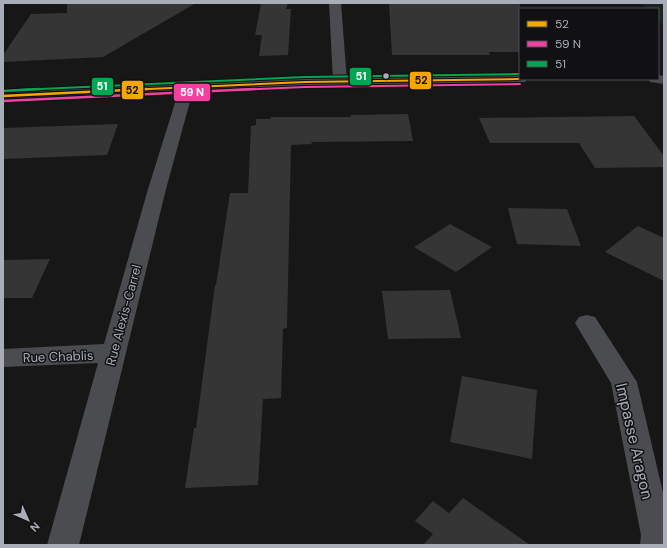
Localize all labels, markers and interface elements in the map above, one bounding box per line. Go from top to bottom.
legend [519,8,659,80]
text: 52 [555,16,569,32]
text: 59 N [555,36,581,52]
text: 51 [555,56,566,72]
line badge: 51 [349,67,372,86]
text: 51 [356,69,366,83]
unlabelled marker [381,71,391,81]
line badge: 52 [409,71,432,90]
text: 52 [414,73,428,87]
line badge: 51 [91,77,114,96]
text: 51 [97,79,107,93]
line badge: 52 [121,80,144,100]
text: 52 [125,83,139,97]
line badge: 59 N [173,83,211,102]
text: 59 N [180,85,204,99]
street label: Rue Alexis-Carrel [102,263,145,367]
street label: Rue Chablis [22,347,94,366]
street label: Impasse Aragon [611,381,658,501]
north arrow [8,500,48,540]
text: N [27,519,43,535]

